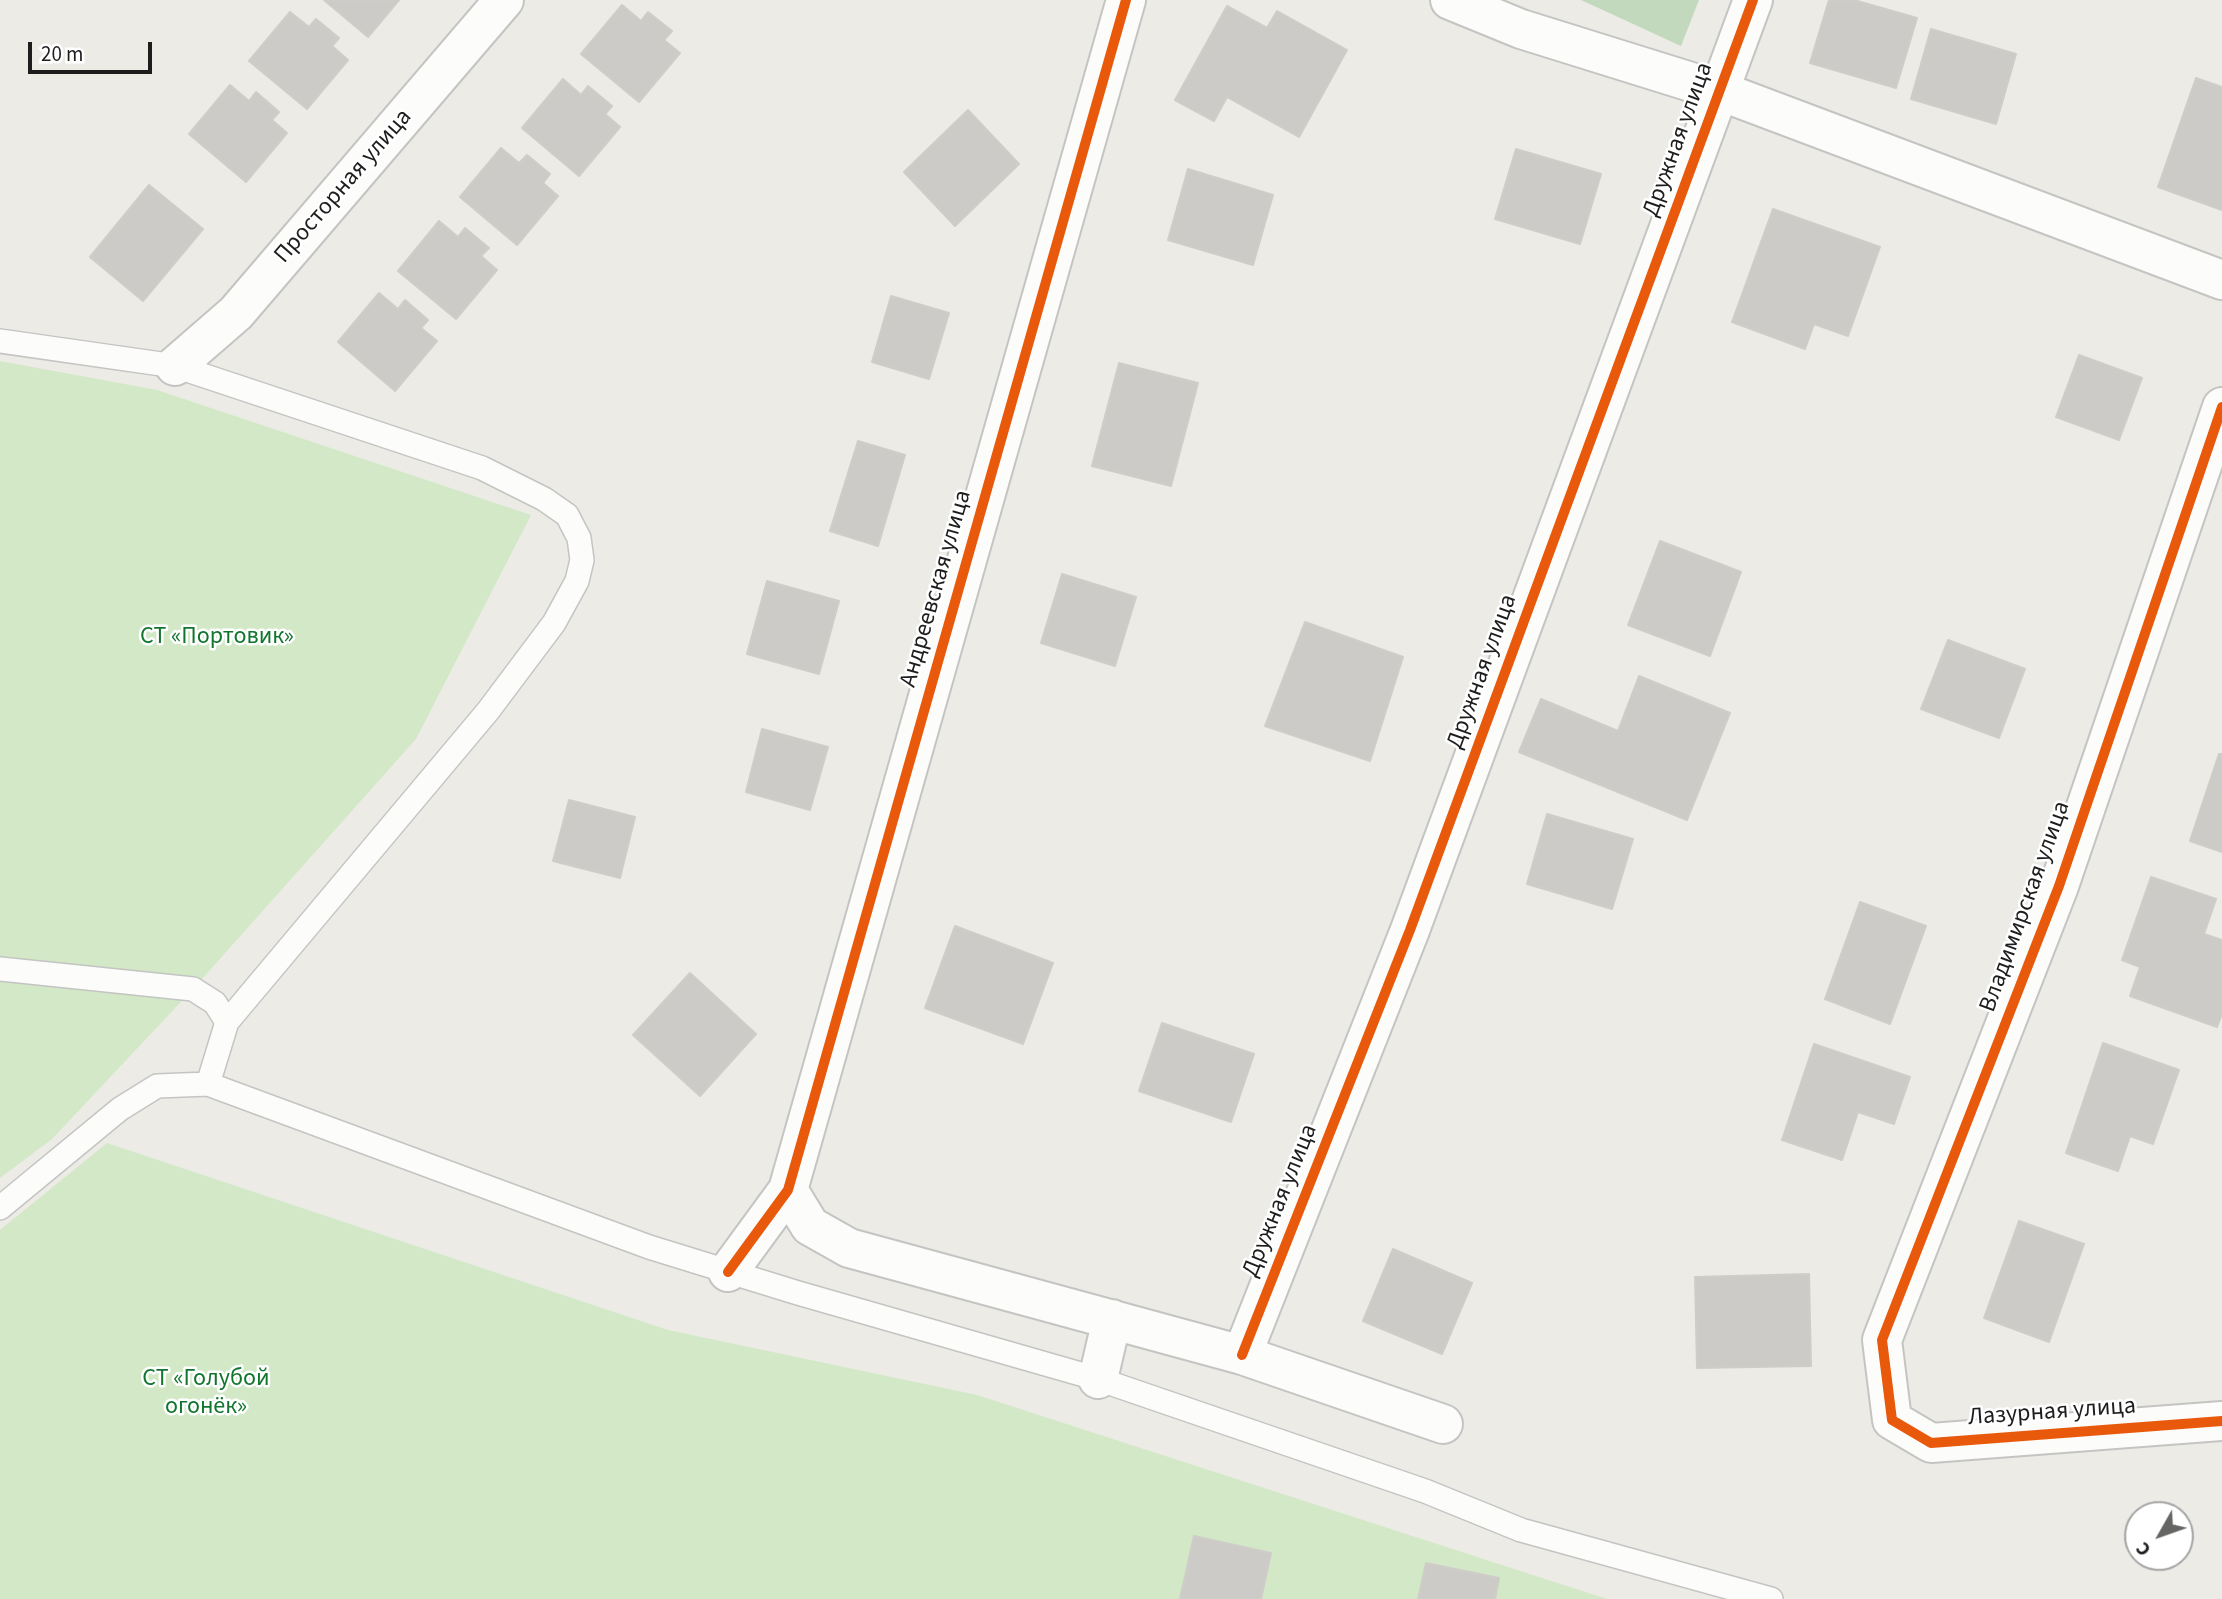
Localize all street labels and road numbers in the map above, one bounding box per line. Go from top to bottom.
street label: Дружная улица [1638,59,1720,221]
street label: Просторная улица [269,104,419,270]
street label: Андреевская улица [895,487,979,691]
street label: Дружная улица [1442,591,1524,753]
street label: Владимирская улица [1974,798,2078,1016]
street label: Дружная улица [1237,1120,1325,1282]
street label: Лазурная улица [1967,1393,2137,1433]

